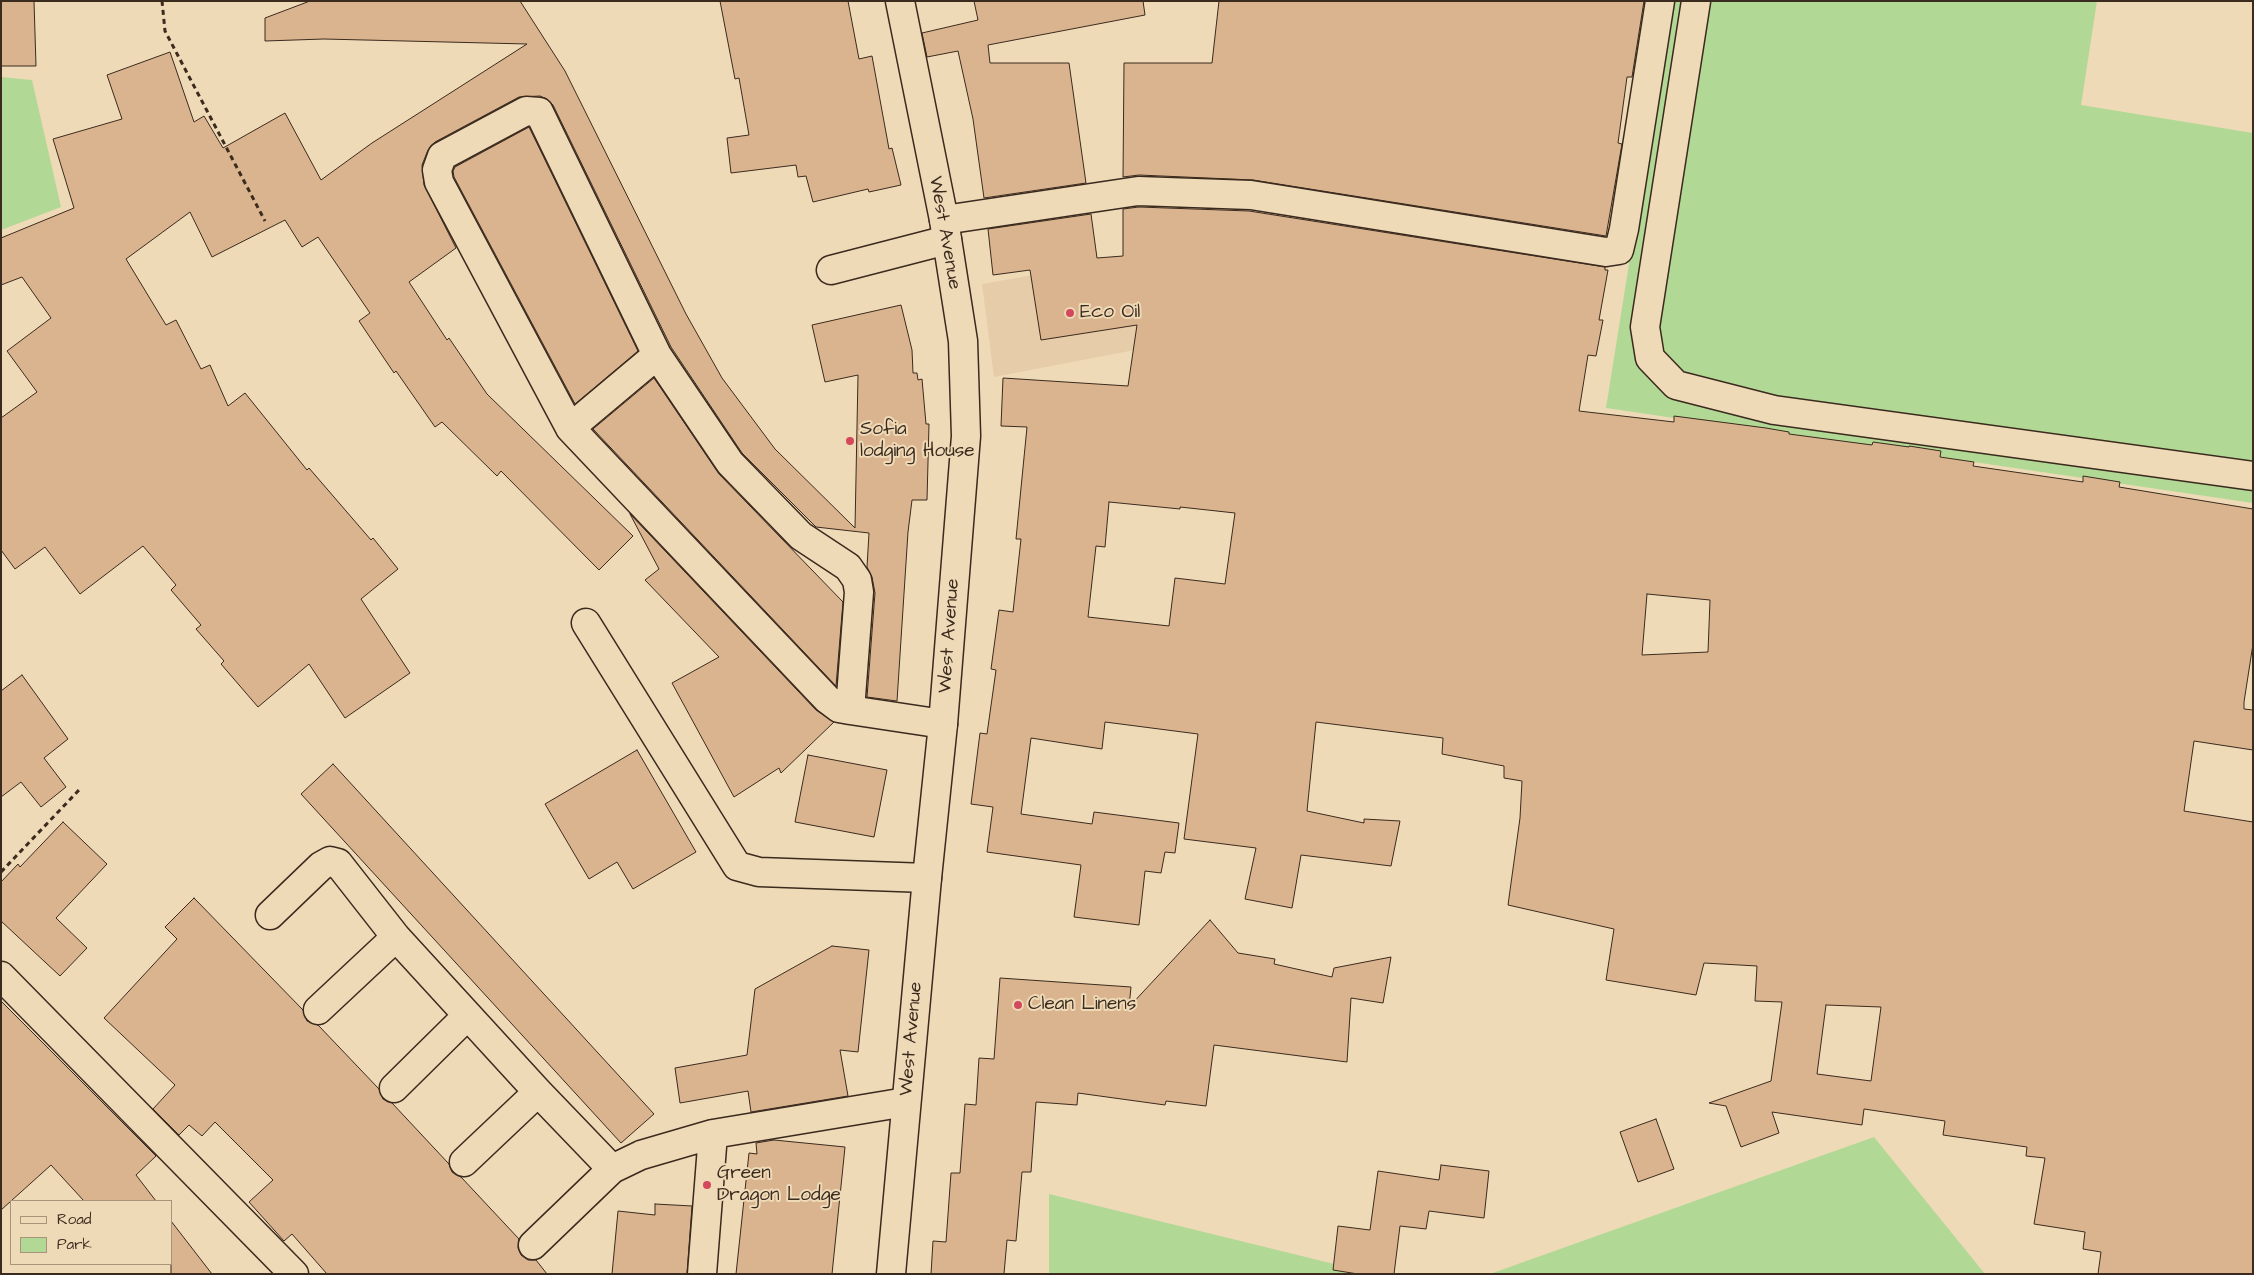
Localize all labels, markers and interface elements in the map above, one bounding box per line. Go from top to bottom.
street label: West Avenue [923,175,965,291]
place label: Eco Oil [1080,302,1140,324]
marker: Eco Oil [1064,307,1076,319]
place label: Sofia lodging House [860,419,975,463]
marker: Sofia lodging House [844,435,856,447]
street label: West Avenue [935,578,965,694]
street label: West Avenue [896,981,928,1097]
place label: Clean Linens [1028,994,1136,1016]
marker: Clean Linens [1012,999,1024,1011]
place label: Green Dragon Lodge [717,1163,841,1207]
marker: Green Dragon Lodge [701,1179,713,1191]
legend [10,1200,172,1265]
text: Road [57,1209,91,1230]
text: Park [57,1234,92,1255]

